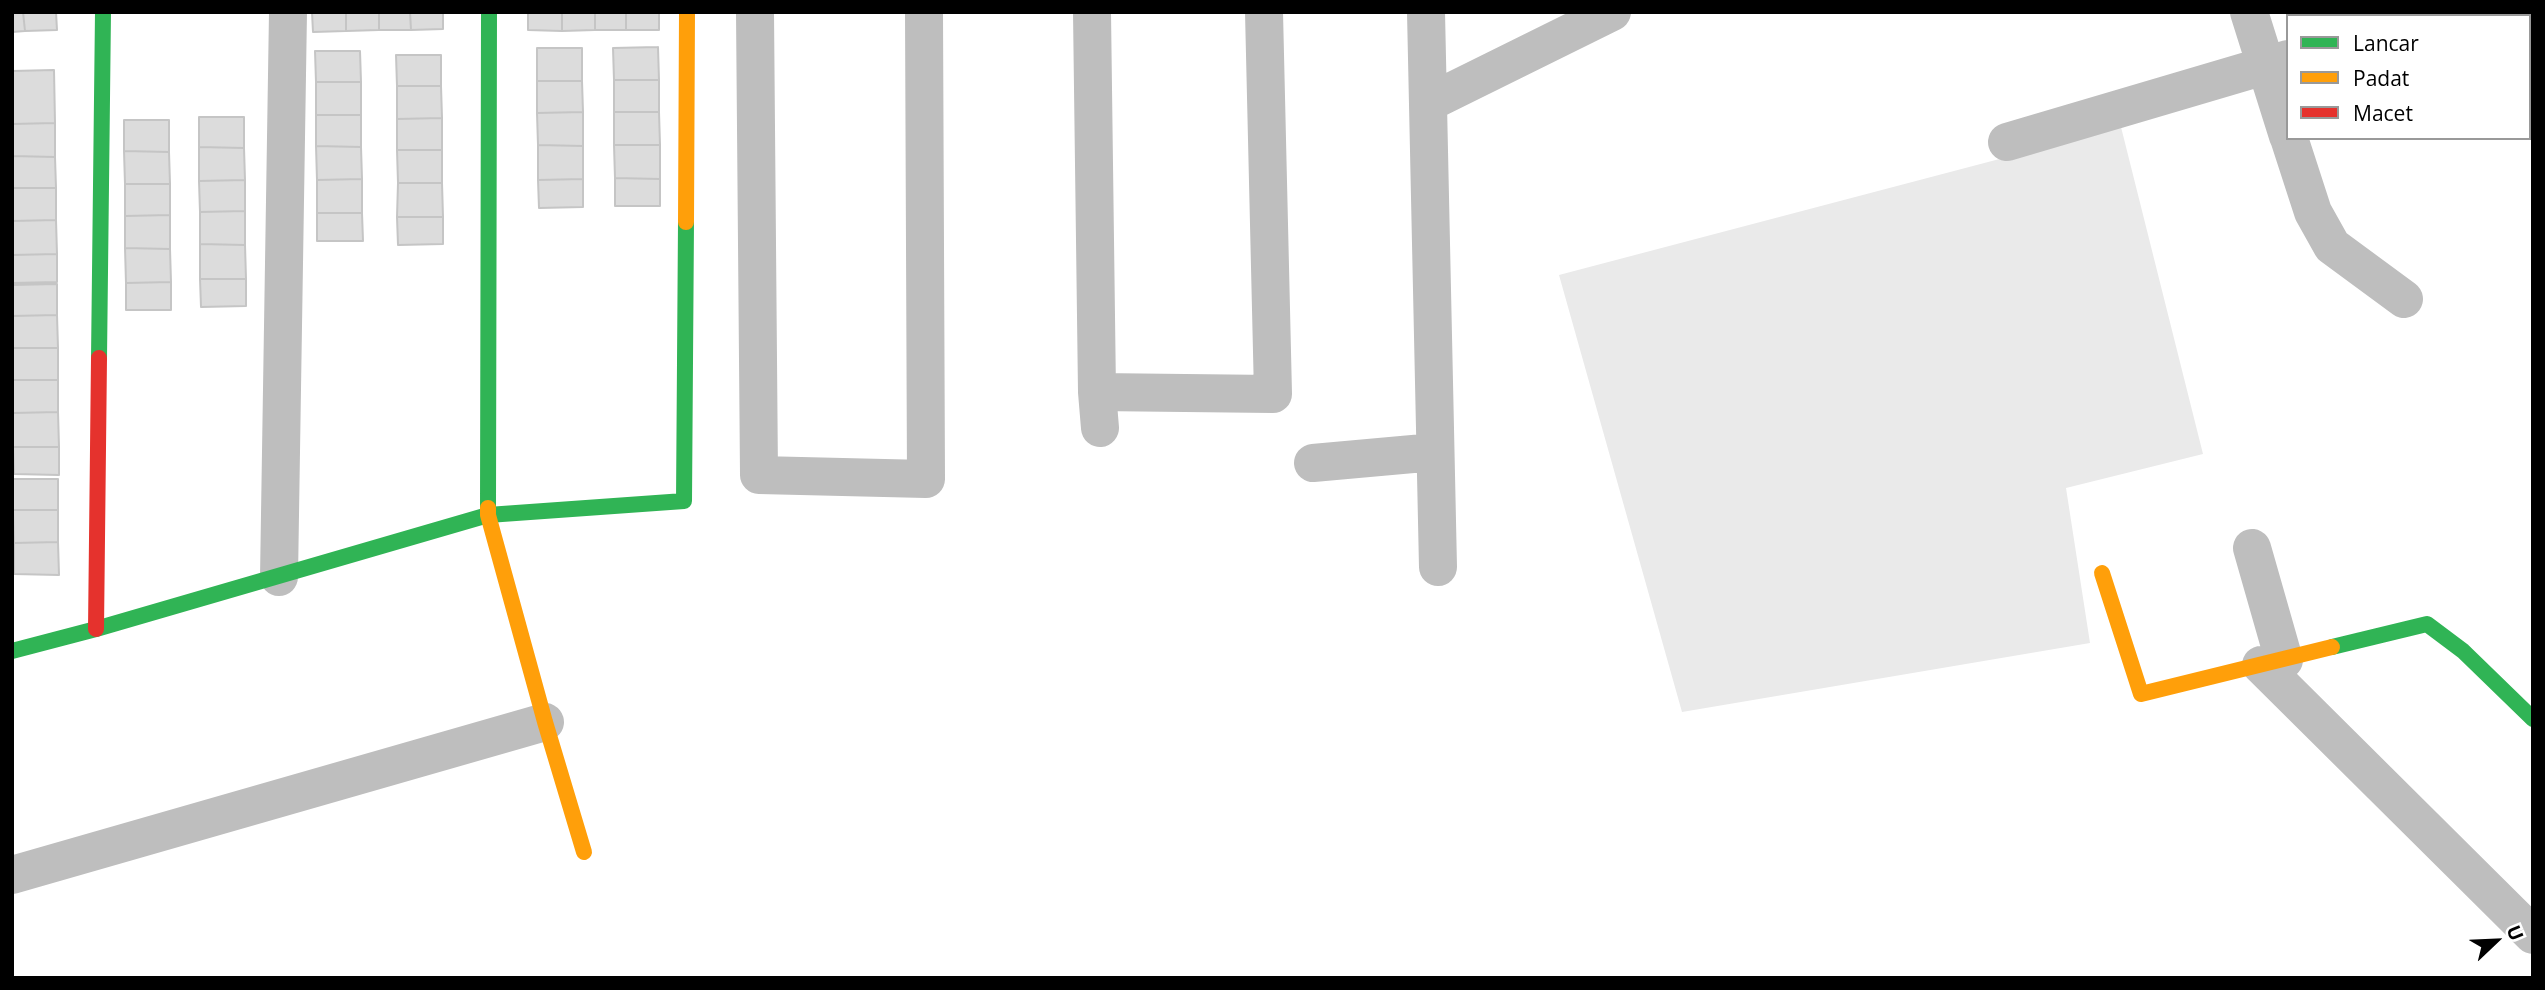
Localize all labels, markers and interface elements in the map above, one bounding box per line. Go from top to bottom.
legend [2286,14,2531,140]
text: Lancar [2353,29,2419,57]
text: Padat [2353,64,2409,92]
text: Macet [2353,99,2413,127]
north arrow [2461,906,2531,976]
text: U [2501,921,2530,944]

